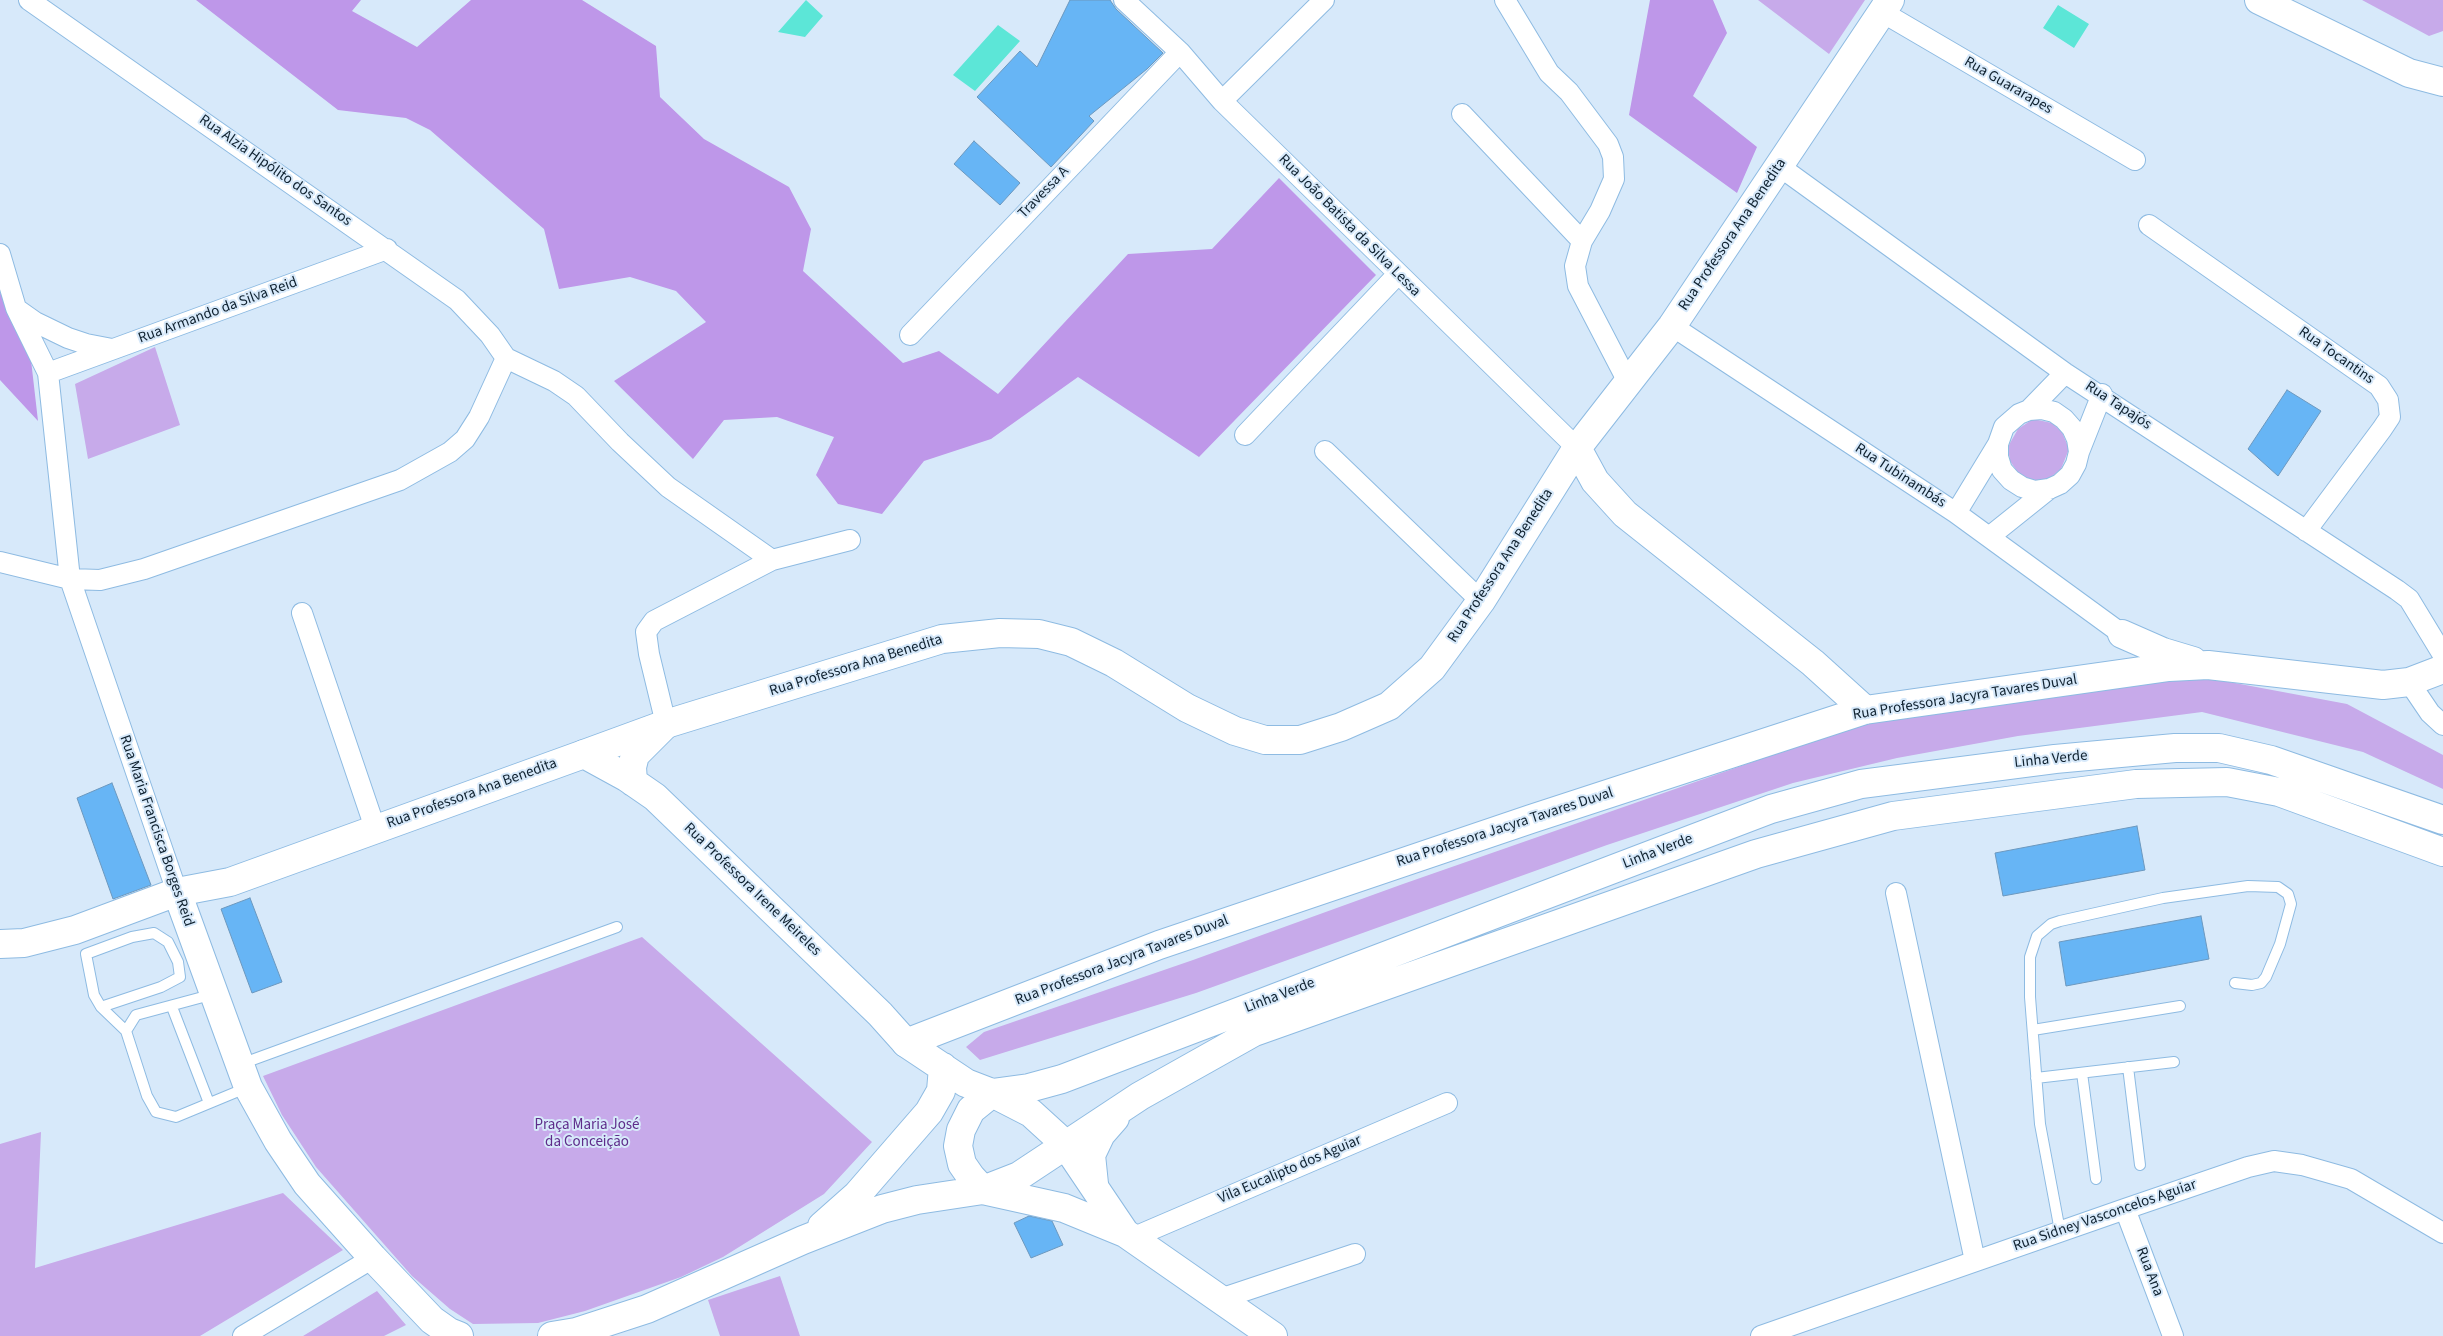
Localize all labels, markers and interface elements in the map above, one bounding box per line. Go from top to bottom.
street label: Rua Guararapes [1961,53,2055,119]
street label: Rua Alzia Hipólito dos Santos [195,111,355,231]
street label: Rua João Batista da Silva Lessa [1274,151,1424,301]
street label: Rua Professora Ana Benedita [1675,155,1791,315]
street label: Travessa A [1015,163,1073,223]
street label: Rua Armando da Silva Reid [136,274,300,348]
street label: Rua Tocantins [2295,323,2377,389]
street label: Rua Tapajós [2081,378,2155,434]
street label: Rua Tubinambás [1851,440,1949,512]
street label: Rua Professora Ana Benedita [1444,486,1558,646]
street label: Rua Professora Ana Benedita [767,631,945,701]
street label: Rua Professora Jacyra Tavares Duval [1852,671,2078,725]
street label: Rua Maria Francisca Borges Reid [115,733,197,929]
street label: Linha Verde [2013,747,2089,773]
street label: Rua Professora Ana Benedita [384,755,560,833]
street label: Rua Professora Jacyra Tavares Duval [1394,784,1616,872]
street label: Rua Professora Irene Meireles [680,820,824,960]
street label: Linha Verde [1620,830,1696,874]
street label: Rua Professora Jacyra Tavares Duval [1013,912,1231,1010]
street label: Linha Verde [1242,974,1318,1018]
park label: Praça Maria José da Conceição [534,1117,640,1152]
street label: Vila Eucalipto dos Aguiar [1216,1132,1364,1208]
street label: Rua Sidney Vasconcelos Aguiar [2011,1176,2199,1256]
street label: Rua Ana [2131,1245,2167,1299]

